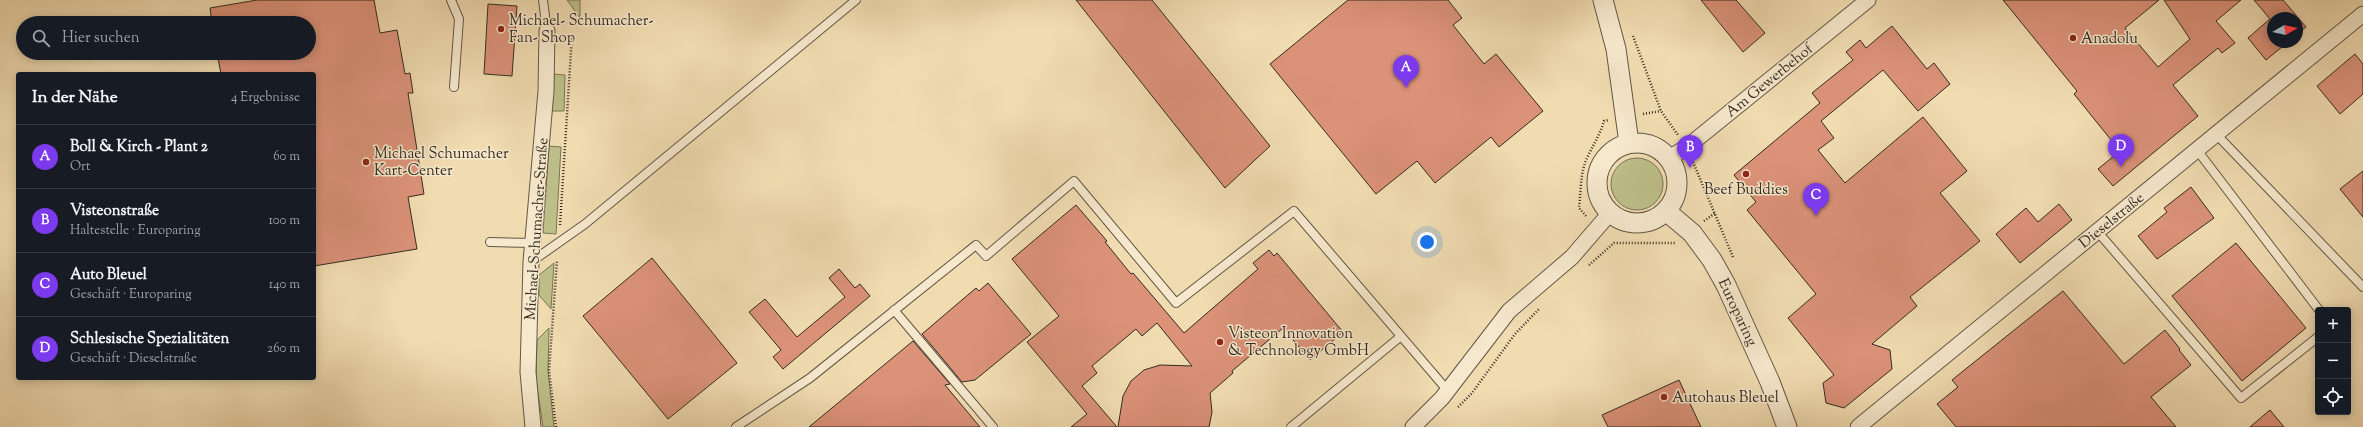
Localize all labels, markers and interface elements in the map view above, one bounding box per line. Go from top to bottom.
place label: Michael- Schumacher- Fan- Shop [509,11,654,49]
north arrow [2267,12,2303,48]
search box [16,16,316,60]
marker: Michael- Schumacher- Fan- Shop [496,24,506,34]
icon: search [30,27,52,49]
text: Hier suchen [62,28,140,49]
place label: Anadolu [2081,29,2138,50]
marker: Anadolu [2068,33,2078,43]
street label: Am Gewerbehof [1722,39,1819,123]
pin: A [1393,55,1419,88]
text: In der Nähe [32,86,118,110]
text: 4 Ergebnisse [231,89,300,107]
pin: D [2108,134,2134,167]
pin: B [1677,135,1703,168]
text: Boll & Kirch - Plant 2 [70,137,208,158]
street label: Michael-Schumacher-Straße [521,137,554,321]
place label: Michael Schumacher Kart-Center [374,144,509,182]
text: A [40,148,50,166]
text: 60 m [273,148,300,166]
marker: Michael Schumacher Kart-Center [361,157,371,167]
text: Ort [70,158,90,176]
marker: Beef Buddies [1741,169,1751,179]
place label: Beef Buddies [1704,180,1788,201]
pin: C [1803,183,1829,216]
street label: Dieselstraße [2075,188,2149,254]
text: Visteonstraße [70,201,159,222]
text: B [41,212,49,230]
text: 100 m [268,212,300,230]
text: Haltestelle · Europaring [70,222,201,240]
your location [1417,232,1437,252]
text: Auto Bleuel [70,265,147,286]
street label: Europaring [1712,275,1761,350]
text: C [40,276,50,294]
text: 140 m [269,276,300,294]
text: Geschäft · Europaring [70,286,192,304]
map controls [2315,307,2351,415]
button: + [2315,307,2351,343]
place label: Visteon Innovation & Technology GmbH [1228,324,1369,362]
text: Schlesische Spezialitäten [70,329,229,350]
marker: Visteon Innovation & Technology GmbH [1215,337,1225,347]
text: D [40,340,50,358]
text: 260 m [267,340,300,358]
button: − [2315,343,2351,379]
text: Geschäft · Dieselstraße [70,350,197,368]
button: locate [2315,379,2351,415]
place label: Autohaus Bleuel [1672,388,1779,409]
marker: Autohaus Bleuel [1659,392,1669,402]

